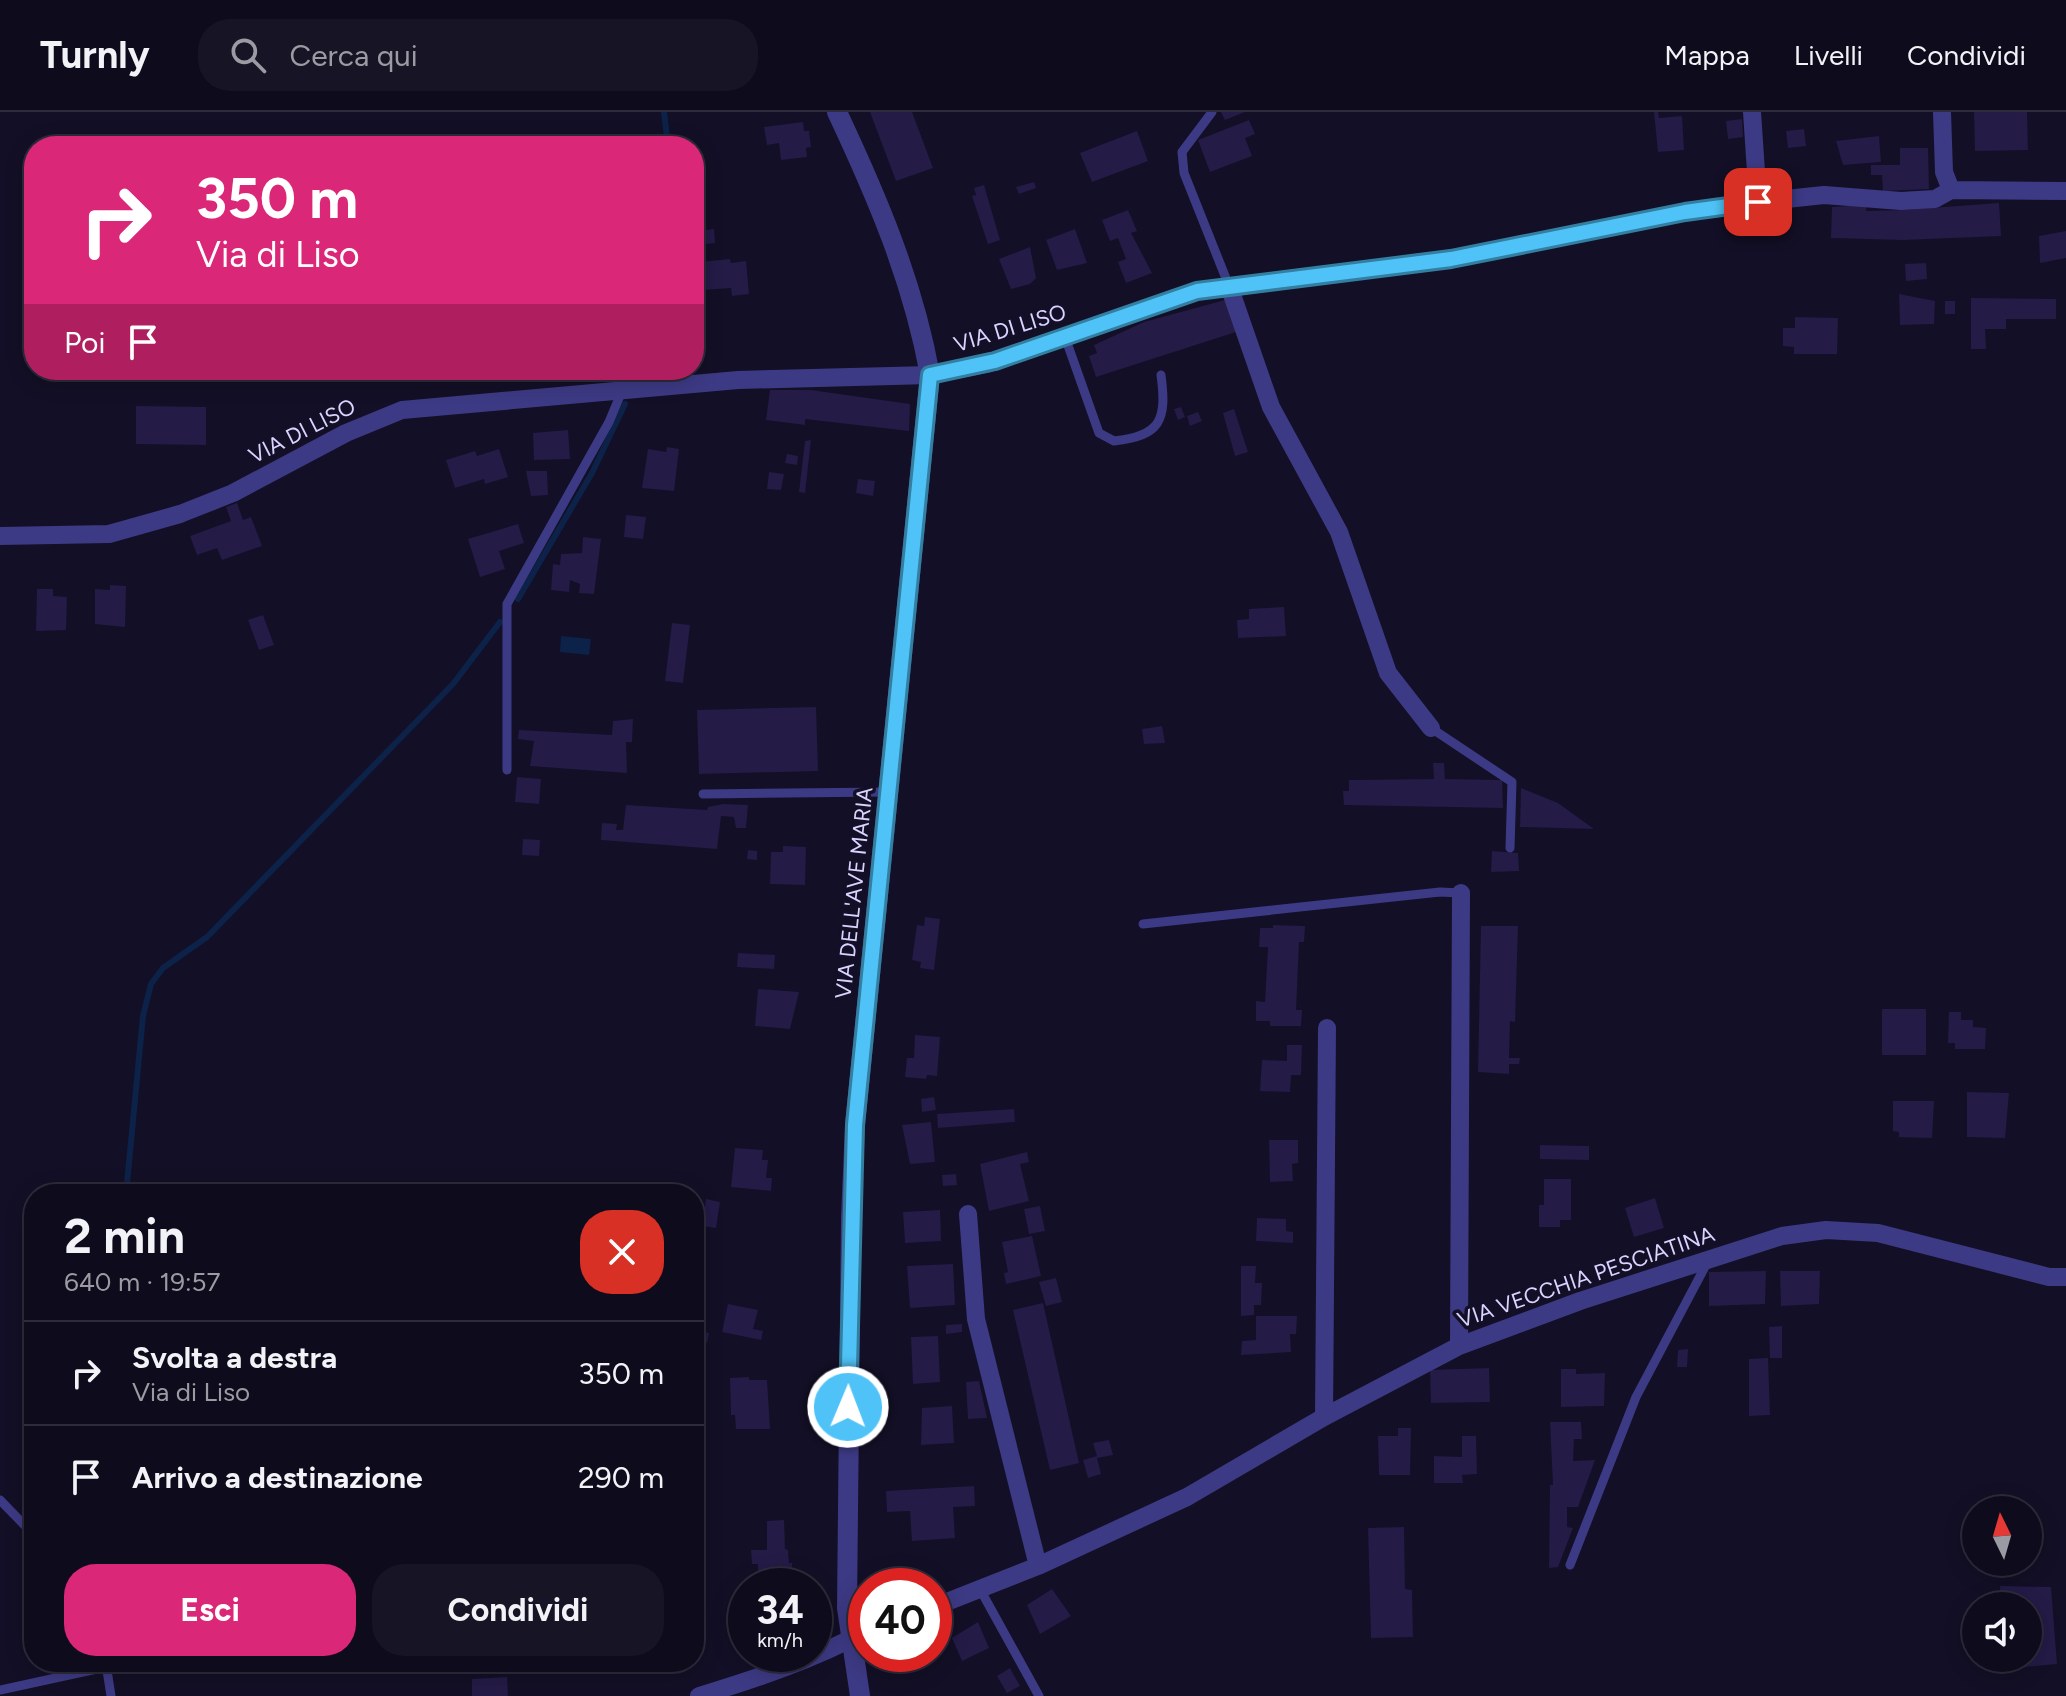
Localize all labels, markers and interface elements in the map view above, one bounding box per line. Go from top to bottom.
search box [198,19,758,91]
text: Turnly [40,32,150,78]
icon: search [226,33,270,77]
text: Cerca qui [290,37,418,74]
text: Mappa [1664,38,1750,72]
text: Livelli [1794,38,1863,72]
text: Condividi [1907,38,2026,72]
text: 350 m [196,165,358,232]
icon: right [64,168,168,272]
pin [1724,168,1792,236]
icon: arrive [1736,180,1780,224]
text: Via di Liso [196,233,360,276]
street label: VIA DI LISO [951,298,1069,358]
icon: arrive [121,320,165,364]
text: Poi [64,324,105,361]
street label: VIA DI LISO [244,393,360,469]
street label: VIA DELL'AVE MARIA [829,786,879,1000]
text: 2 min [64,1207,185,1265]
button: close [580,1210,664,1294]
street label: VIA VECCHIA PESCIATINA [1454,1220,1718,1334]
text: 640 m · 19:57 [64,1266,220,1298]
text: Svolta a destra [132,1339,337,1376]
icon: right [64,1351,108,1395]
text: 350 m [578,1355,664,1392]
position arrow [806,1365,890,1449]
text: Via di Liso [132,1376,250,1408]
icon: arrive [64,1455,108,1499]
text: Arrivo a destinazione [132,1459,423,1496]
text: 290 m [578,1459,664,1496]
north arrow [1962,1496,2042,1576]
map controls [1962,1496,2042,1672]
button: Esci [64,1564,356,1656]
button: Condividi [372,1564,664,1656]
speed limit sign: 40 [848,1568,952,1672]
text: 34 [756,1586,804,1634]
button: sound [1962,1592,2042,1672]
text: km/h [757,1628,803,1652]

